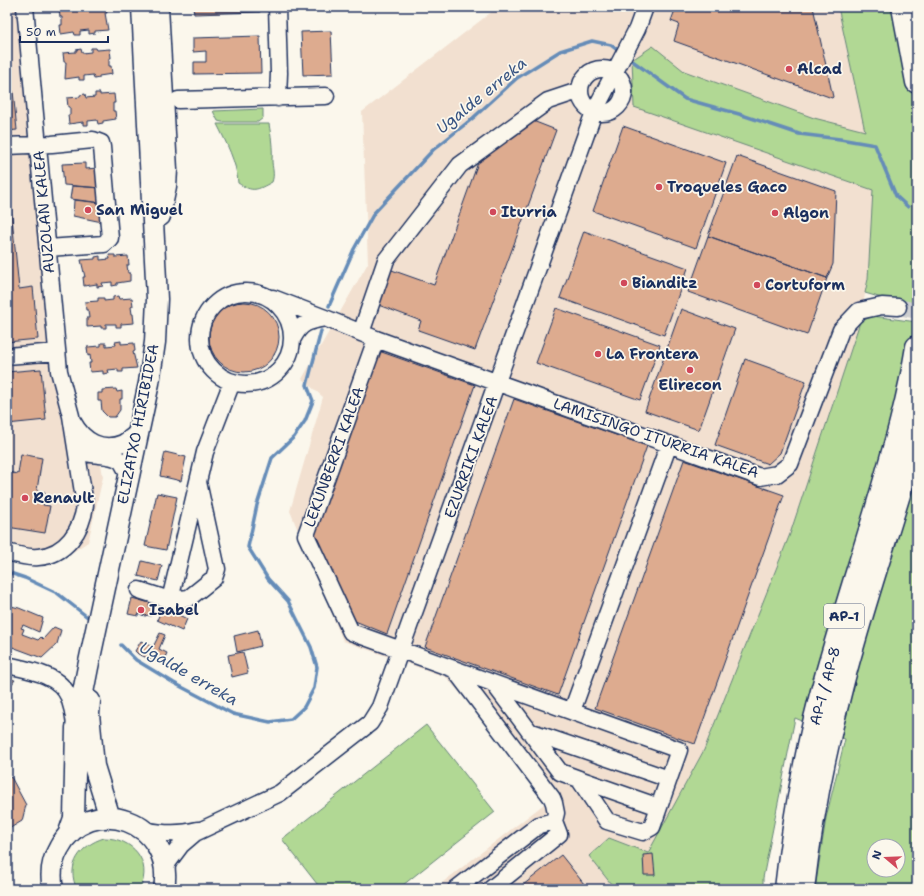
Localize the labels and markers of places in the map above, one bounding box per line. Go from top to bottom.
place label: Alcad [797,59,842,79]
marker: Alcad [784,64,794,74]
place label: Troqueles Gaco [667,177,787,197]
marker: Troqueles Gaco [654,182,664,192]
place label: San Miguel [96,200,183,220]
place label: Iturria [501,202,557,222]
place label: Algon [783,203,829,223]
marker: San Miguel [83,205,93,215]
marker: Iturria [488,207,498,217]
marker: Algon [770,208,780,218]
place label: Bianditz [632,273,698,293]
place label: Cortuform [765,275,845,295]
marker: Bianditz [619,278,629,288]
marker: Cortuform [752,280,762,290]
place label: La Frontera [606,344,699,364]
marker: La Frontera [593,349,603,359]
marker: Elirecon [685,365,695,375]
place label: Elirecon [658,375,722,395]
place label: Renault [33,488,94,508]
marker: Renault [20,493,30,503]
place label: Isabel [149,600,199,620]
marker: Isabel [136,605,146,615]

